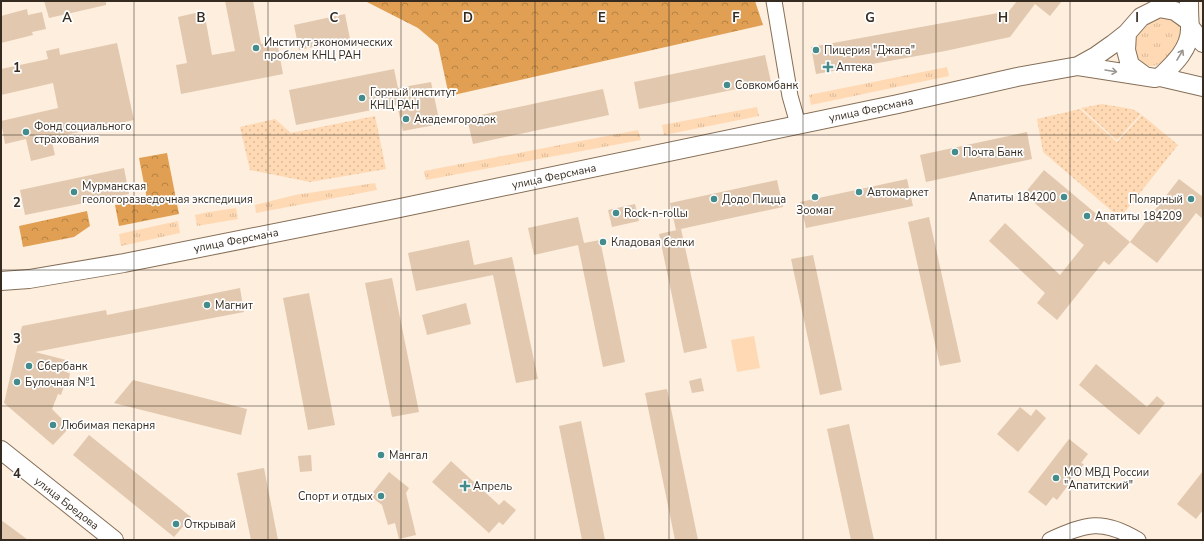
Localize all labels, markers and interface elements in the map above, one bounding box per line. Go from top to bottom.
text: A [62,9,72,27]
text: B [197,9,206,27]
text: C [330,9,339,27]
text: D [463,9,473,27]
text: E [598,9,606,27]
text: F [732,9,740,27]
text: G [865,9,875,27]
text: H [998,9,1008,27]
text: I [1135,9,1139,27]
place label: Институт экономических проблем КНЦ РАН [264,35,393,63]
marker: Институт экономических проблем КНЦ РАН [251,43,261,53]
place label: Пицерия "Джага" [824,43,915,58]
marker: Пицерия "Джага" [811,45,821,55]
one-way arrow [1177,49,1185,61]
text: 1 [13,59,21,77]
place label: Аптека [836,60,873,75]
marker: Аптека [823,62,833,72]
one-way arrow [1104,67,1117,75]
place label: Совкомбанк [735,78,798,93]
marker: Совкомбанк [722,80,732,90]
place label: Горный институт КНЦ РАН [370,85,456,113]
marker: Горный институт КНЦ РАН [357,93,367,103]
street label: улица Ферсмана [827,93,915,126]
place label: Академгородок [414,112,496,127]
marker: Академгородок [401,114,411,124]
place label: Фонд социального страхования [34,119,132,147]
marker: Фонд социального страхования [21,127,31,137]
place label: Почта Банк [963,145,1023,160]
marker: Почта Банк [950,147,960,157]
street label: улица Ферсмана [510,160,598,193]
place label: Мурманская геологоразведочная экспедиция [82,179,253,207]
place label: Автомаркет [867,185,929,200]
marker: Мурманская геологоразведочная экспедиция [69,187,79,197]
marker: Автомаркет [854,187,864,197]
place label: Апатиты 184200 [969,190,1056,205]
place label: Додо Пицца [722,192,786,207]
marker: Зоомаг [810,192,820,202]
marker: Апатиты 184200 [1059,192,1069,202]
place label: Полярный [1129,192,1183,207]
text: 2 [13,194,21,212]
marker: Додо Пицца [709,194,719,204]
marker: Полярный [1186,194,1196,204]
place label: Зоомаг [796,203,834,218]
place label: Rock-n-rollы [624,206,688,221]
marker: Rock-n-rollы [611,208,621,218]
place label: Апатиты 184209 [1095,209,1182,224]
marker: Апатиты 184209 [1082,211,1092,221]
street label: улица Ферсмана [192,225,280,256]
place label: Кладовая белки [611,235,694,250]
marker: Кладовая белки [598,237,608,247]
place label: Магнит [215,298,253,313]
marker: Магнит [202,300,212,310]
text: 3 [13,330,21,348]
place label: Сбербанк [37,359,88,374]
marker: Сбербанк [24,361,34,371]
place label: Булочная №1 [25,375,96,390]
marker: Булочная №1 [12,377,22,387]
place label: Любимая пекарня [61,418,155,433]
marker: Любимая пекарня [48,420,58,430]
place label: Мангал [389,448,428,463]
marker: Мангал [376,450,386,460]
text: 4 [13,465,21,483]
place label: МО МВД России "Апатитский" [1064,465,1149,493]
street label: улица Бредова [31,473,102,533]
marker: МО МВД России "Апатитский" [1051,473,1061,483]
place label: Апрель [473,479,512,494]
marker: Апрель [460,481,470,491]
place label: Спорт и отдых [298,489,373,504]
marker: Спорт и отдых [376,491,386,501]
place label: Открывай [184,517,236,532]
marker: Открывай [171,519,181,529]

